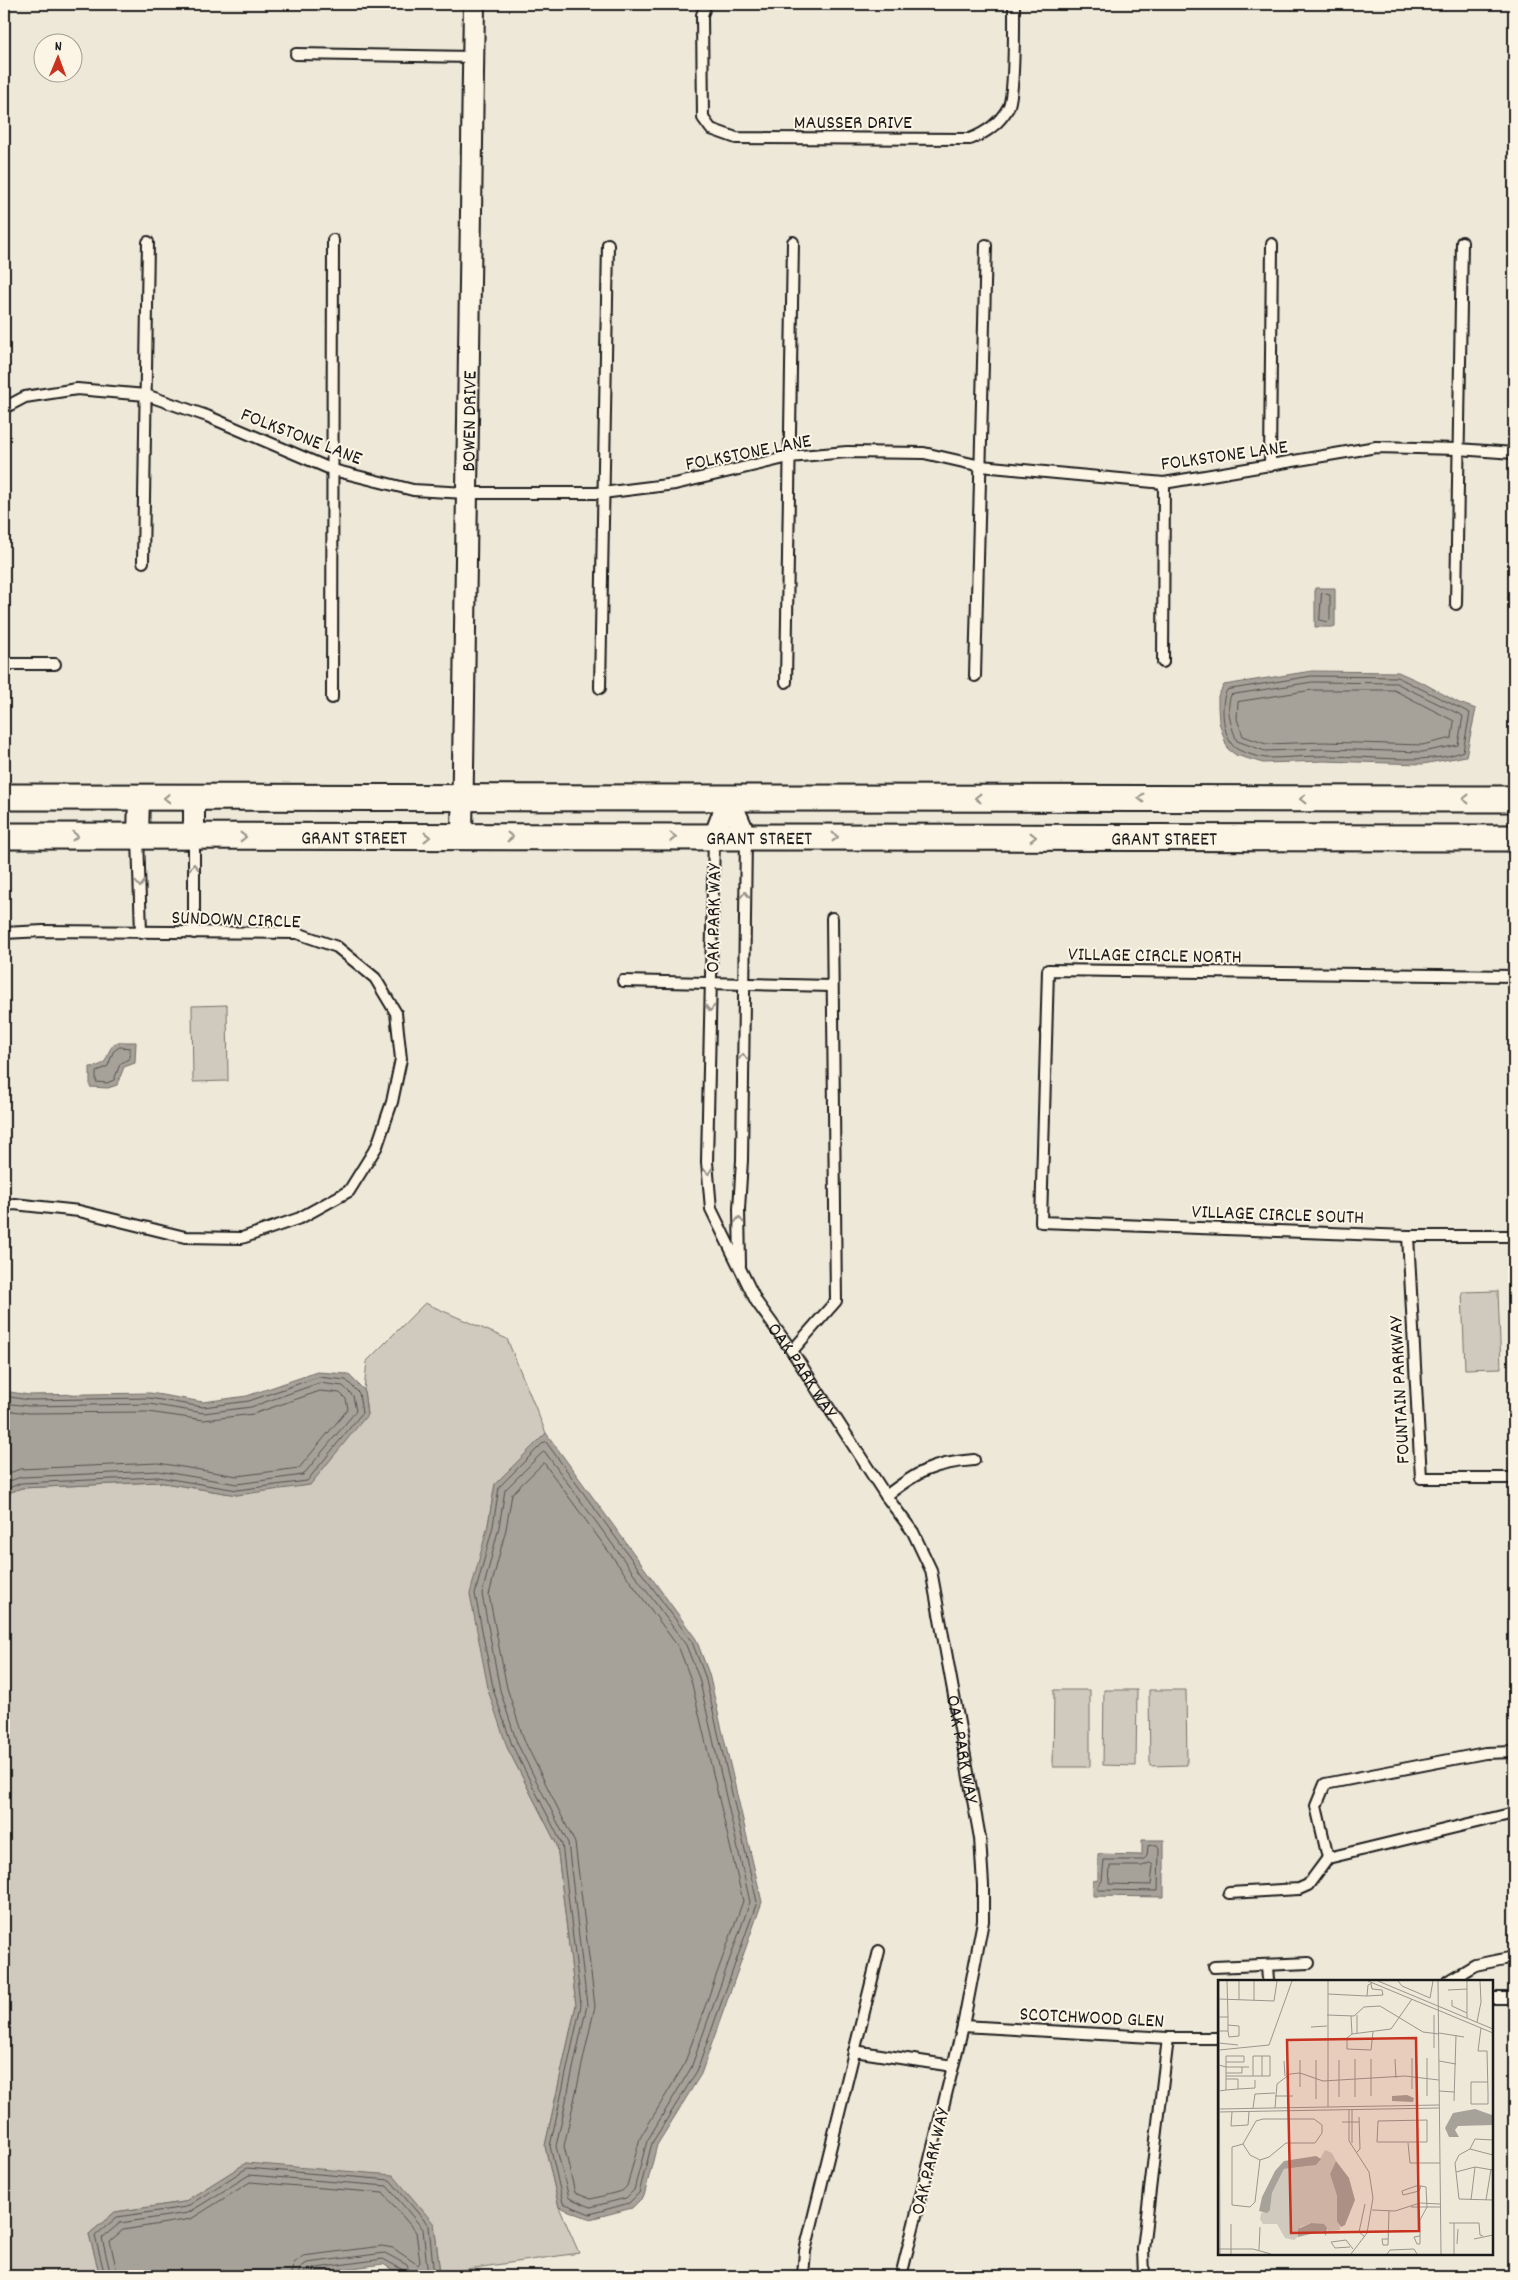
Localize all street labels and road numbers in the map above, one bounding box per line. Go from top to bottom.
street label: MAUSSER DRIVE [794,110,912,138]
street label: BOWEN DRIVE [456,370,486,472]
street label: FOLKSTONE LANE [236,402,366,474]
street label: FOLKSTONE LANE [683,428,814,480]
street label: FOLKSTONE LANE [1159,434,1290,480]
street label: GRANT STREET [301,825,407,854]
street label: GRANT STREET [706,826,812,854]
street label: GRANT STREET [1111,826,1217,855]
street label: OAK PARK WAY [700,862,730,973]
street label: SUNDOWN CIRCLE [171,905,301,937]
street label: VILLAGE CIRCLE NORTH [1068,941,1242,973]
street label: VILLAGE CIRCLE SOUTH [1191,1199,1365,1233]
street label: FOUNTAIN PARKWAY [1383,1314,1419,1465]
street label: OAK PARK WAY [759,1318,843,1425]
street label: OAK PARK WAY [937,1693,985,1807]
street label: SCOTCHWOOD GLEN [1019,2001,1165,2037]
street label: OAK PARK WAY [905,2105,959,2218]

